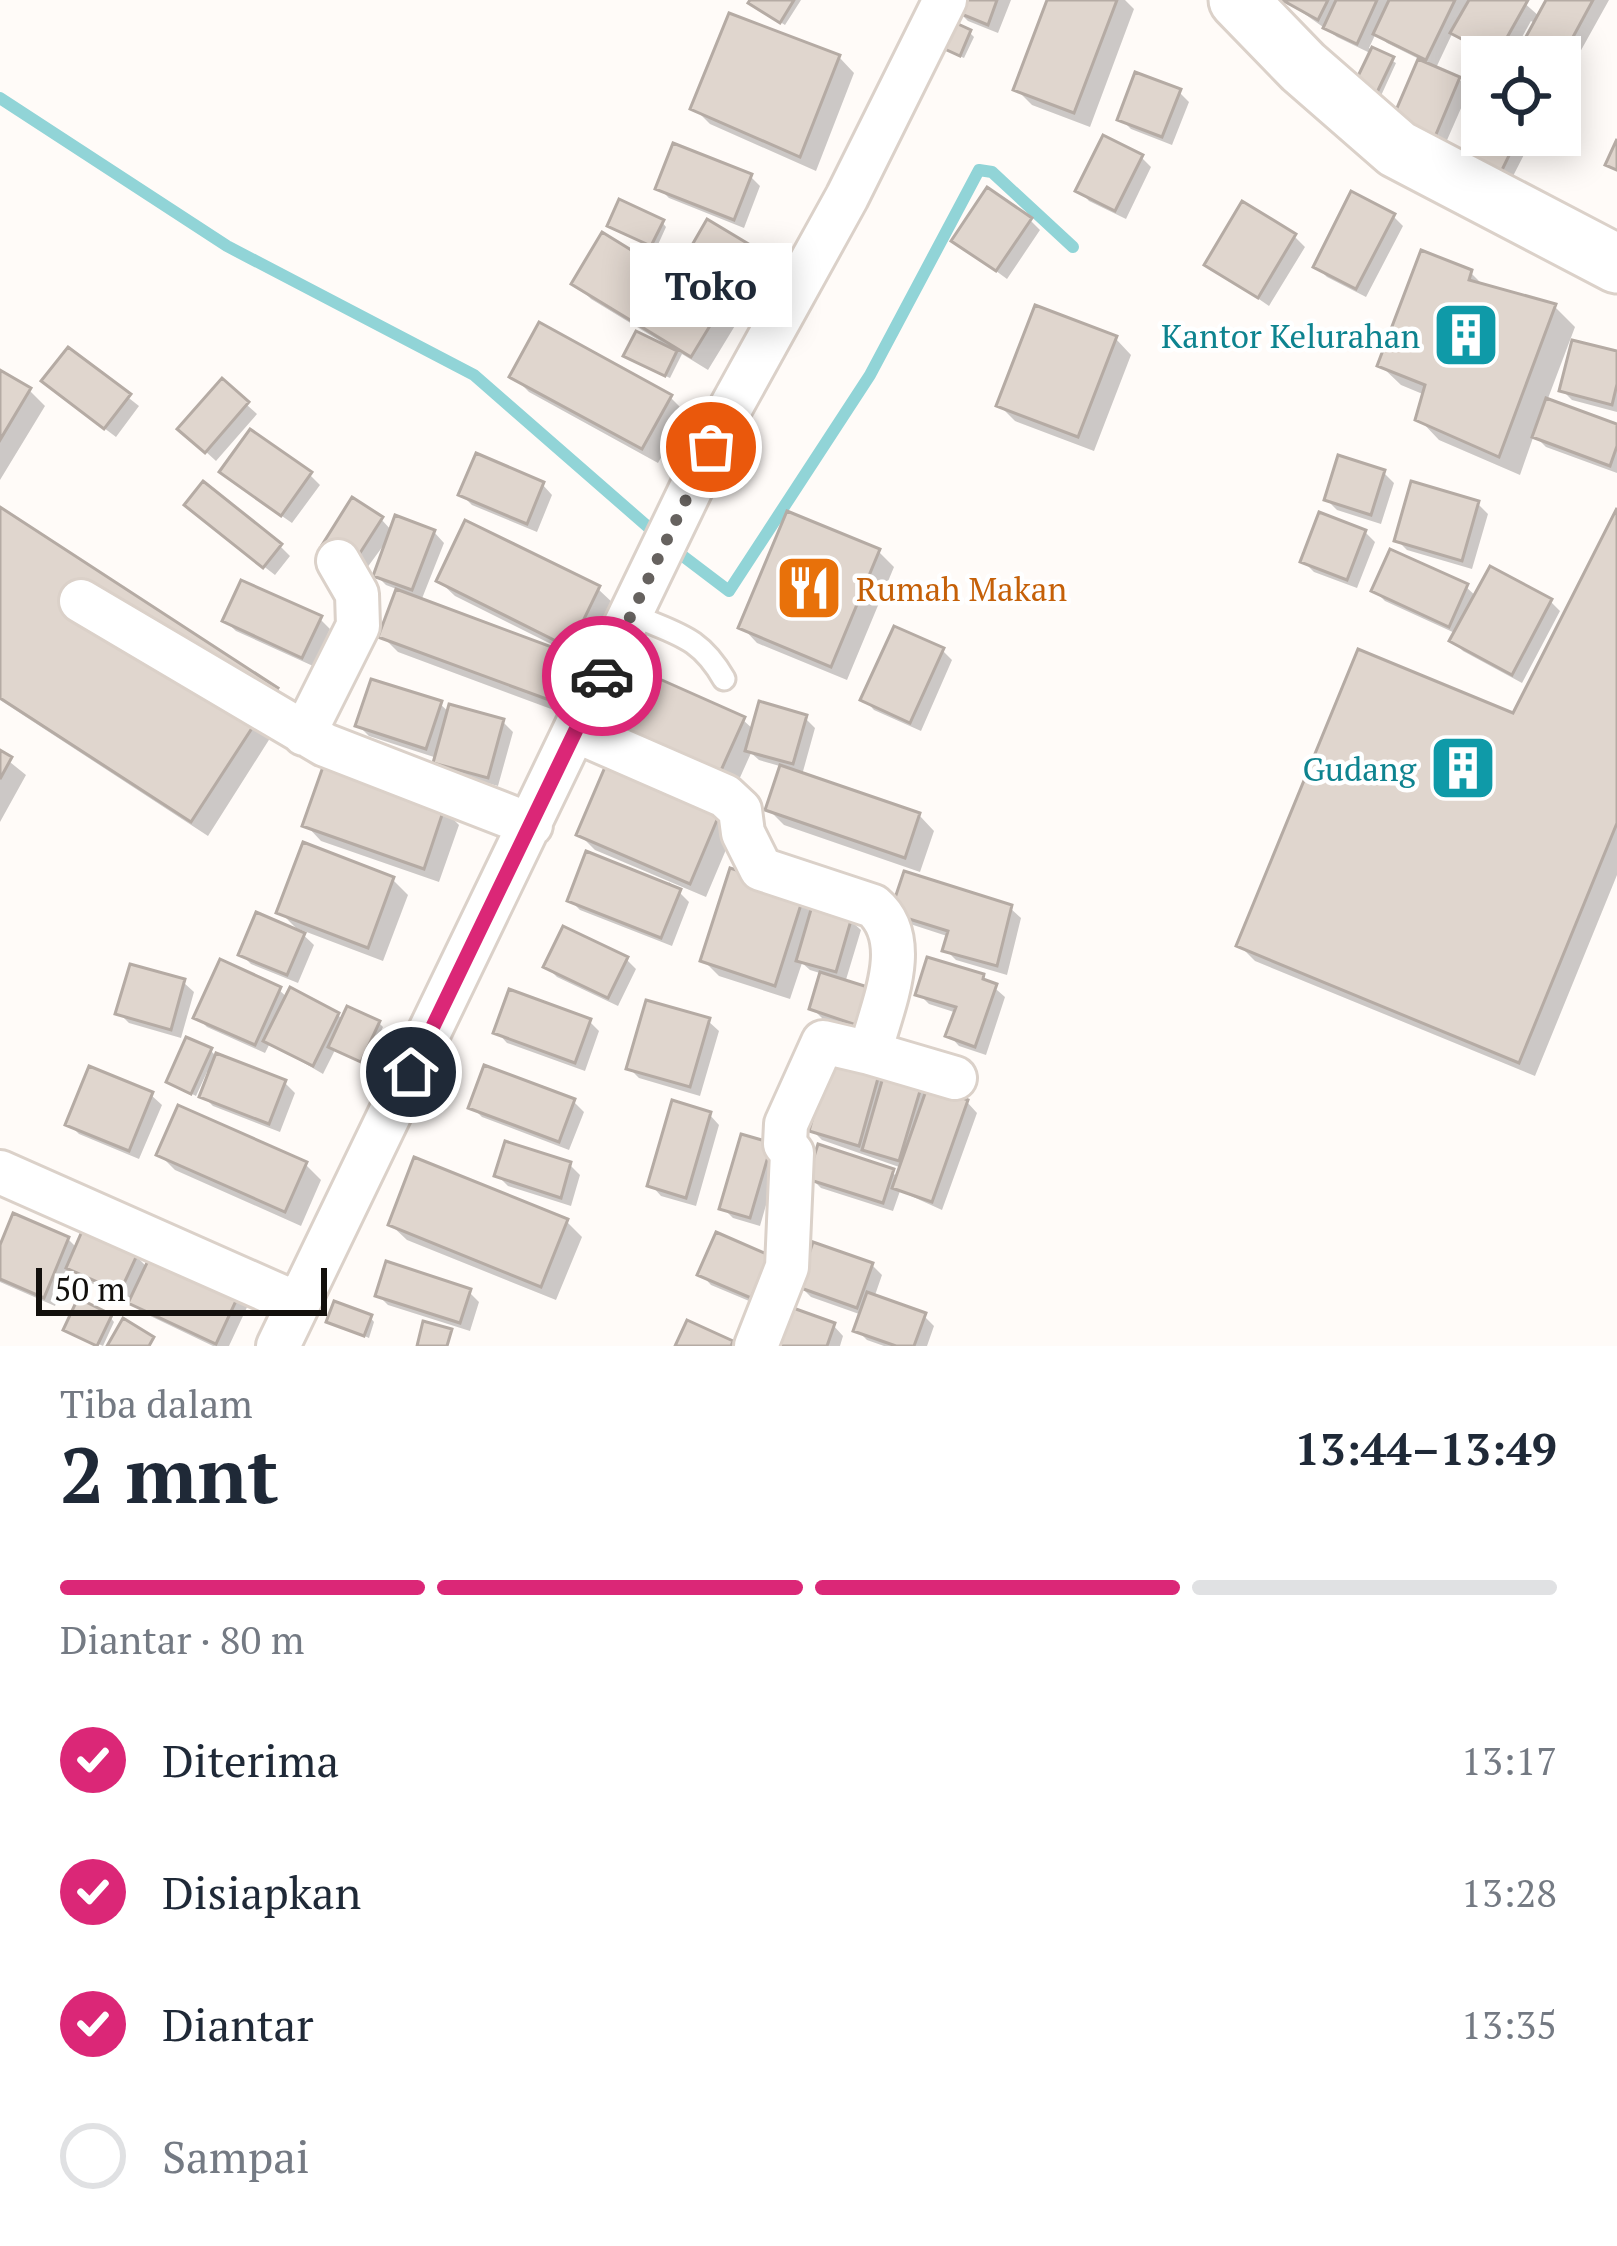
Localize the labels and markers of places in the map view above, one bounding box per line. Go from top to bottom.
callout: Toko [630,243,792,327]
building icon: Kantor Kelurahan [1431,300,1501,370]
place label: Kantor Kelurahan [1161,314,1420,357]
pin [660,396,762,498]
restaurant icon: Rumah Makan [774,553,844,623]
place label: Rumah Makan [856,567,1067,610]
building icon: Gudang [1428,733,1498,803]
place label: Gudang [1302,747,1417,790]
pin [360,1021,462,1123]

